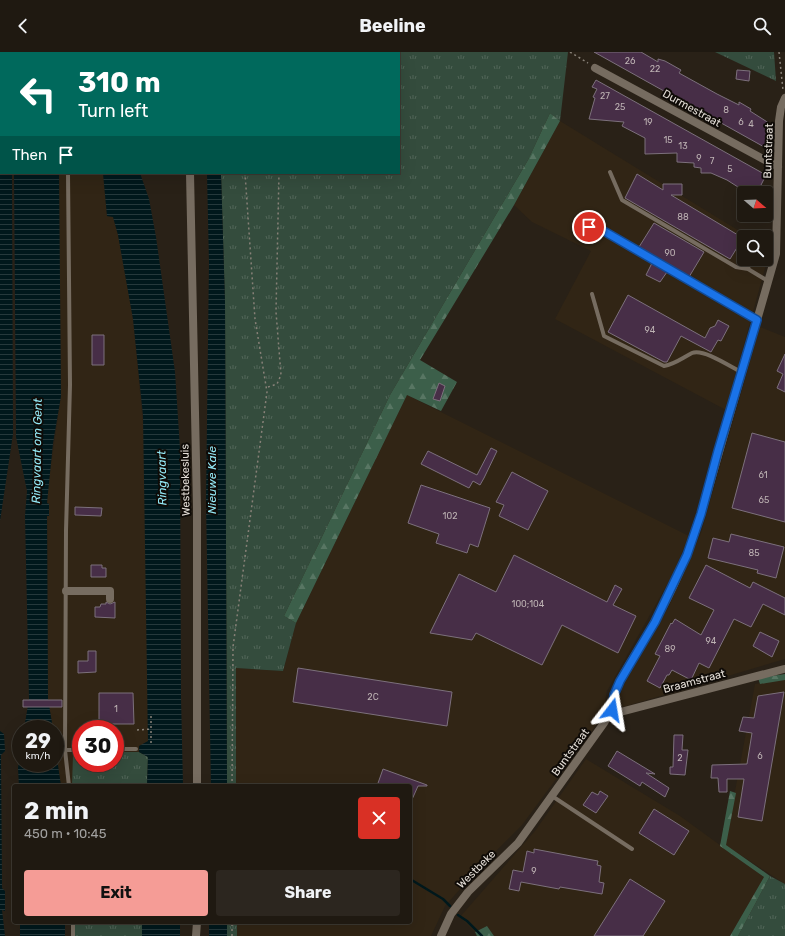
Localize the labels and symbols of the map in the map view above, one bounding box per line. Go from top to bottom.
house number: 26 [625,56,636,66]
house number: 22 [650,64,660,74]
street label: Durmestraat [660,87,724,130]
house number: 27 [600,91,610,101]
house number: 25 [615,102,625,112]
house number: 8 [723,105,729,115]
house number: 19 [643,117,653,127]
house number: 6 [738,117,744,127]
house number: 4 [748,119,754,129]
street label: Buntstraat [761,122,776,179]
house number: 15 [663,135,673,145]
house number: 13 [678,141,688,151]
house number: 9 [696,153,702,163]
house number: 7 [710,156,715,166]
house number: 5 [727,164,733,174]
north arrow [737,186,773,222]
pin [572,210,606,244]
house number: 88 [677,212,689,222]
house number: 90 [664,248,676,258]
house number: 94 [645,325,656,335]
water label: Ringvaart om Gent [29,398,45,504]
street label: Westbekesluis [178,443,193,516]
water label: Nieuwe Kale [205,446,219,514]
water label: Ringvaart [155,450,169,506]
house number: 61 [758,470,768,480]
house number: 65 [759,495,769,505]
house number: 102 [443,511,457,521]
house number: 85 [748,548,760,558]
house number: 100;104 [512,599,545,609]
house number: 94 [706,636,717,646]
house number: 89 [664,644,676,654]
street label: Braamstraat [662,667,727,696]
position arrow [591,689,633,731]
house number: 2C [367,692,379,702]
house number: 1 [114,704,118,714]
speed limit sign: 30 [72,720,124,772]
street label: Buntstraat [549,726,592,778]
house number: 6 [757,751,763,761]
house number: 2 [677,753,683,763]
street label: Westbeke [454,847,498,891]
house number: 9 [531,866,537,876]

